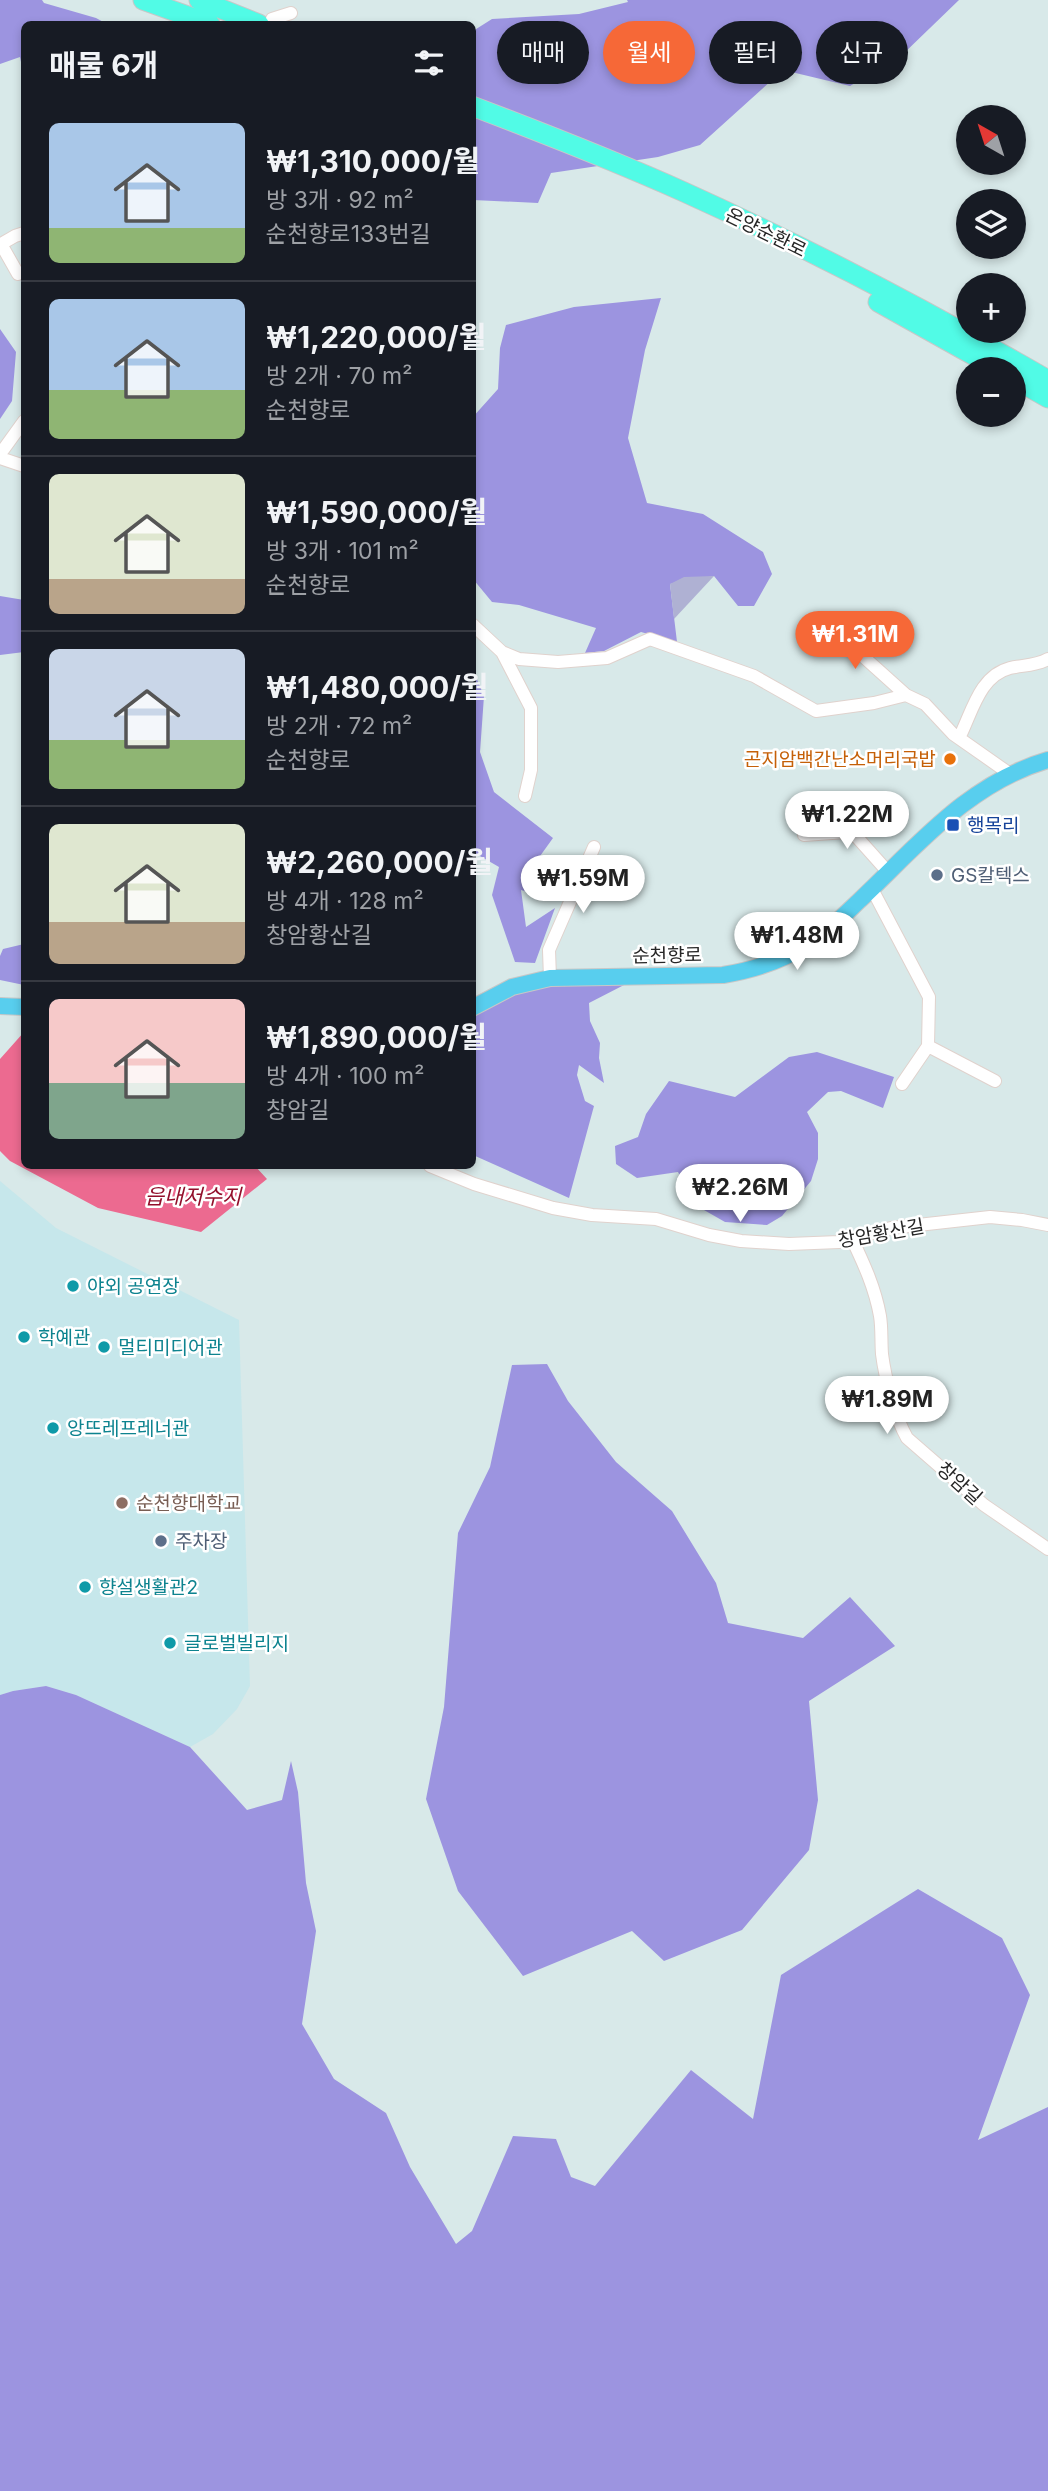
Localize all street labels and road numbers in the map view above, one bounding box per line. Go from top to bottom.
street label: 온양순환로 [721,203,810,262]
street label: 순천향로 [632,943,702,968]
street label: 창암황산길 [836,1215,926,1252]
street label: 창암길 [932,1457,987,1509]

